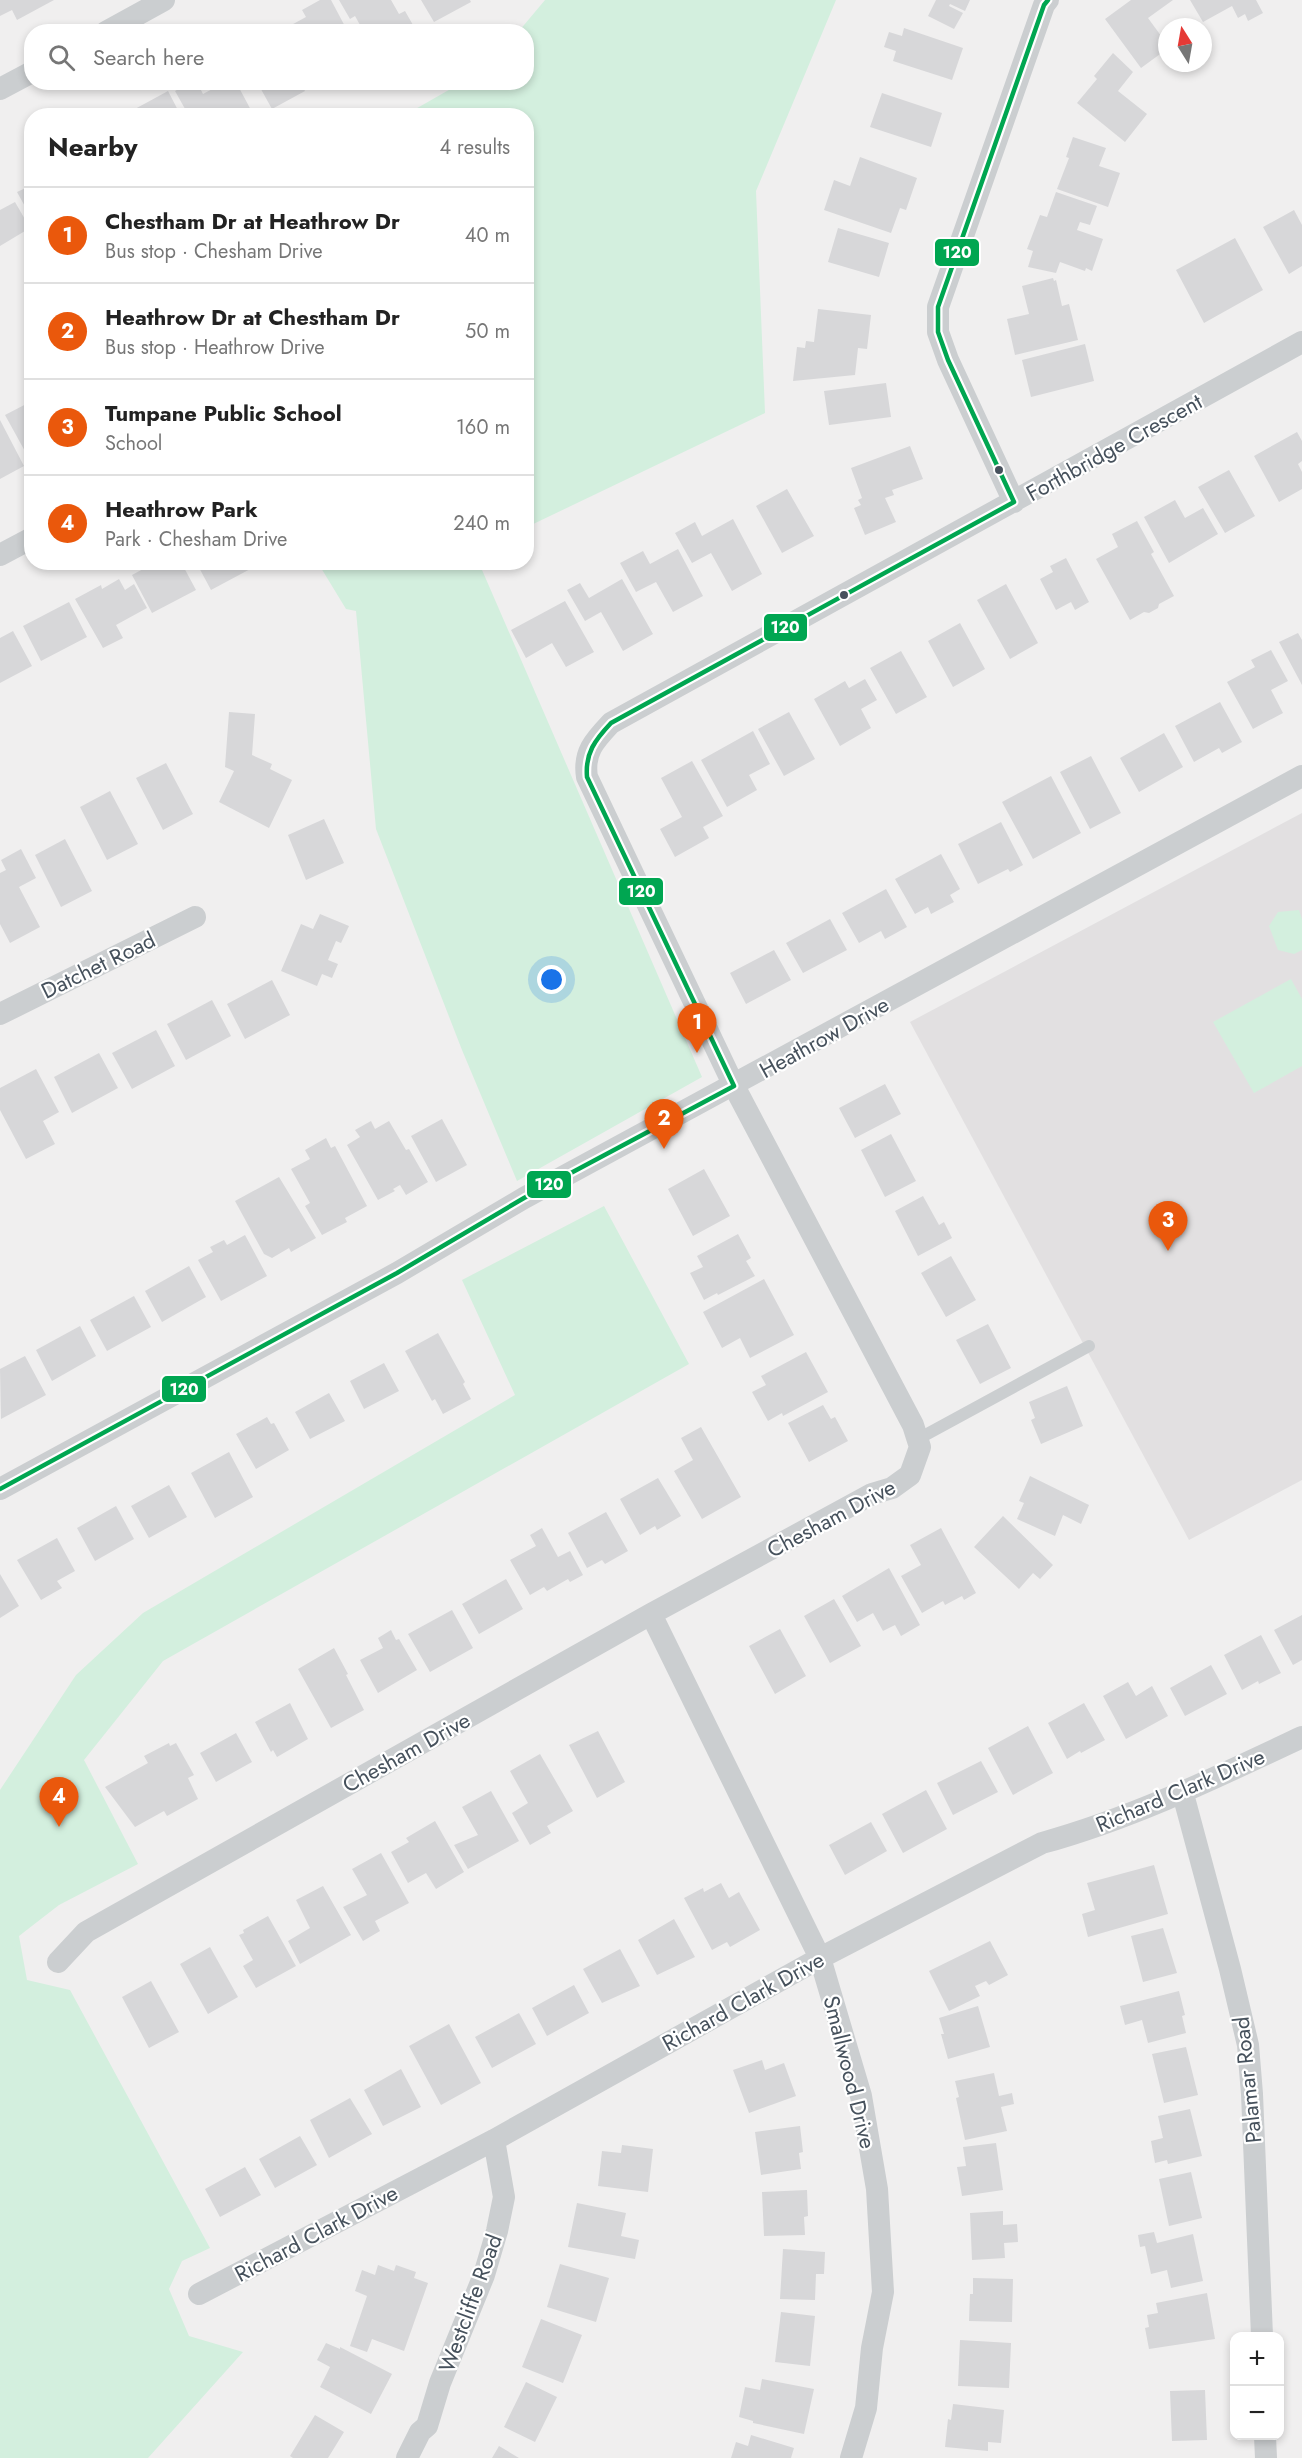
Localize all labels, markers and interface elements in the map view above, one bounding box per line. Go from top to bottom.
north arrow [1158,18,1212,72]
search box [24,24,534,90]
icon: search [45,41,78,74]
text: Search here [93,41,204,73]
text: Nearby [48,128,137,166]
text: 4 results [439,133,510,162]
text: Chestham Dr at Heathrow Dr [105,205,400,237]
text: 1 [62,221,73,250]
text: 40 m [465,221,510,250]
text: Bus stop · Chesham Drive [105,237,323,266]
line badge: 120 [934,238,980,267]
text: 120 [942,241,972,264]
text: Heathrow Dr at Chestham Dr [105,301,400,333]
text: 2 [61,317,74,346]
text: 50 m [465,317,510,346]
text: Bus stop · Heathrow Drive [105,333,325,362]
street label: Forthbridge Crescent [1020,385,1208,509]
text: Tumpane Public School [105,397,342,429]
text: 3 [61,413,74,442]
text: 160 m [456,413,510,442]
text: School [105,429,162,458]
unlabelled marker [993,464,1005,476]
text: Heathrow Park [105,493,258,525]
text: 4 [61,509,74,538]
text: 240 m [453,509,510,538]
text: Park · Chesham Drive [105,525,287,554]
unlabelled marker [838,589,850,601]
line badge: 120 [763,613,808,642]
text: 120 [770,616,800,639]
line badge: 120 [618,877,664,906]
text: 120 [626,880,656,903]
street label: Datchet Road [35,924,161,1006]
your location [537,965,566,994]
street label: Heathrow Drive [753,988,895,1086]
pin: 1 [678,1004,716,1053]
pin: 2 [644,1100,684,1149]
line badge: 120 [526,1170,572,1199]
text: 120 [534,1173,564,1196]
pin: 3 [1148,1202,1188,1251]
line badge: 120 [161,1375,207,1403]
text: 120 [169,1378,199,1401]
street label: Chesham Drive [761,1471,901,1565]
street label: Chesham Drive [336,1704,476,1800]
street label: Richard Clark Drive [1091,1740,1269,1840]
pin: 4 [40,1778,78,1827]
street label: Richard Clark Drive [656,1943,830,2059]
street label: Smallwood Drive [816,1992,884,2152]
street label: Palamar Road [1224,2015,1270,2145]
street label: Richard Clark Drive [229,2176,403,2290]
street label: Westcliffe Road [430,2230,510,2376]
map controls [1230,2332,1284,2440]
button: + [1230,2332,1284,2386]
button: − [1230,2386,1284,2440]

